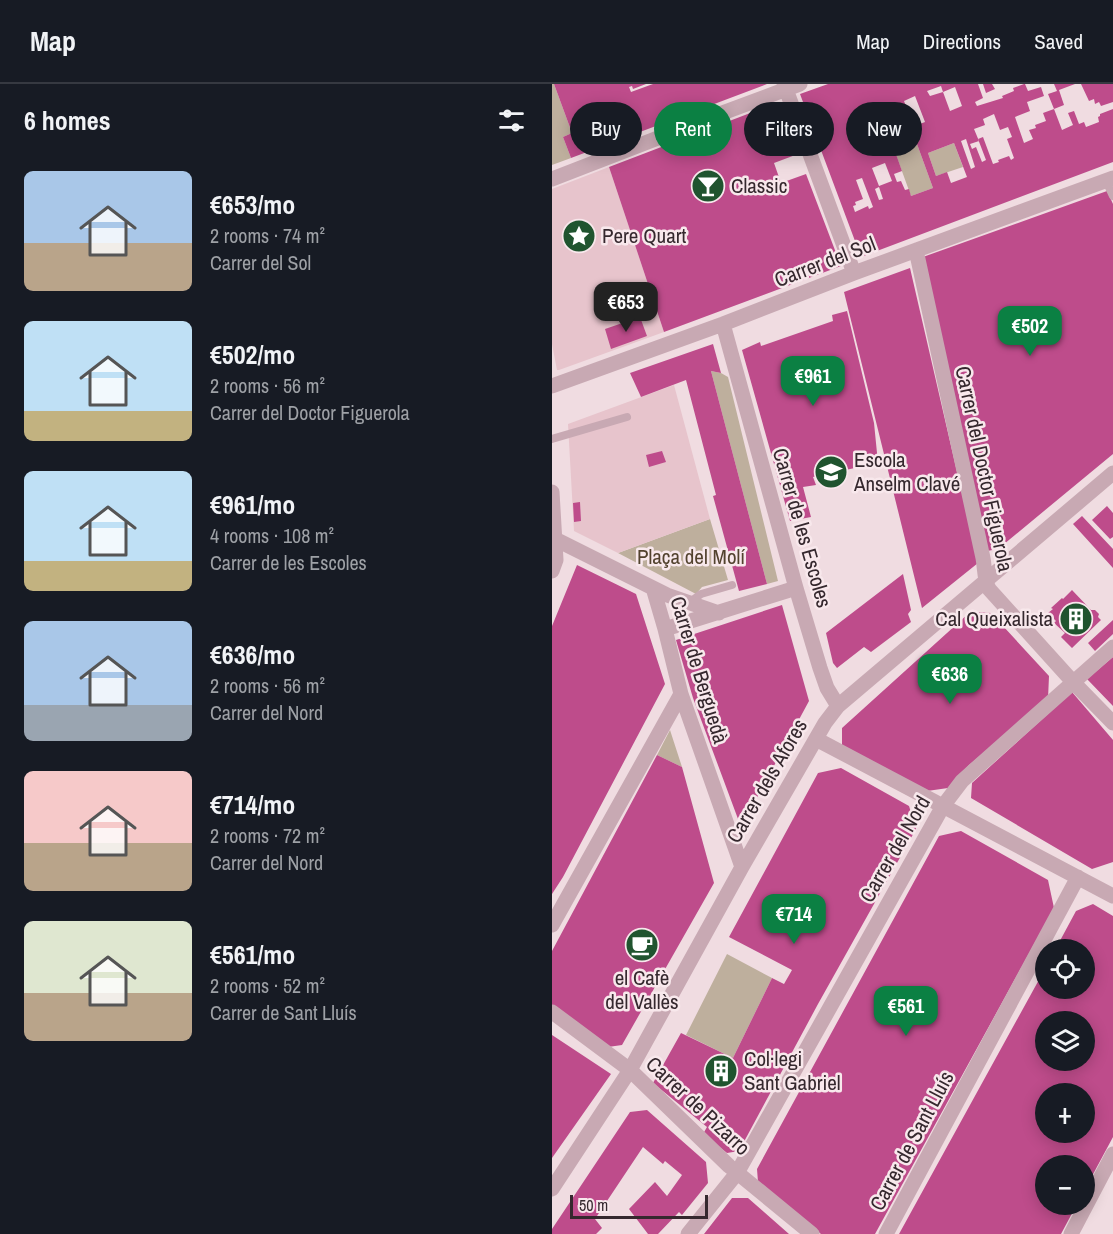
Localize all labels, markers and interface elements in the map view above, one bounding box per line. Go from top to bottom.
text: Map [30,22,76,60]
text: Map [856,27,890,56]
text: Directions [923,27,1001,56]
text: Saved [1034,27,1083,56]
chip: Buy [570,102,642,156]
chip: Rent [654,102,732,156]
chip: Filters [744,102,834,156]
chip: New [846,102,922,156]
text: 6 homes [24,103,111,138]
icon: filters [495,104,528,137]
bar icon: Classic [690,168,726,204]
place label: Classic [731,171,787,200]
text: €653/mo [210,187,295,222]
icon: home [72,195,144,267]
place icon: Pere Quart [561,218,597,254]
place label: Pere Quart [602,221,686,250]
text: 2 rooms · 74 m² [210,222,325,249]
street label: Carrer del Sol [770,229,880,294]
text: Carrer del Sol [210,249,311,276]
pin: €653 [590,282,662,333]
text: €653 [608,288,644,315]
pin: €502 [994,306,1066,357]
text: €502 [1012,312,1048,339]
text: €502/mo [210,337,295,372]
icon: home [72,345,144,417]
pin: €961 [777,356,849,407]
text: €961 [795,362,831,389]
street label: Carrer del Doctor Figuerola [949,363,1021,575]
text: 2 rooms · 56 m² [210,372,325,399]
text: Carrer del Doctor Figuerola [210,399,410,426]
street label: Carrer de les Escoles [766,445,839,611]
place label: Escola Anselm Clavé [853,445,960,498]
school or university icon: Escola Anselm Clavé [813,454,849,490]
text: €961/mo [210,487,295,522]
icon: home [72,495,144,567]
text: 4 rooms · 108 m² [210,522,334,549]
park label: Plaça del Molí [637,542,745,571]
text: Carrer de les Escoles [210,549,367,576]
street label: Carrer de Berguedà [663,593,736,747]
building icon: Cal Queixalista [1058,601,1094,637]
place label: Cal Queixalista [935,604,1053,633]
text: €636/mo [210,637,295,672]
icon: home [72,645,144,717]
pin: €636 [914,654,986,705]
text: €636 [932,660,968,687]
text: 2 rooms · 56 m² [210,672,325,699]
text: Carrer del Nord [210,699,323,726]
street label: Carrer dels Afores [719,713,814,848]
text: €714/mo [210,787,295,822]
street label: Carrer del Nord [852,790,937,907]
icon: home [72,795,144,867]
text: 2 rooms · 72 m² [210,822,325,849]
text: Carrer del Nord [210,849,323,876]
pin: €714 [758,894,830,945]
text: €714 [776,900,812,927]
cafe icon: el Cafè del Vallès [624,927,660,963]
text: €561/mo [210,937,295,972]
map controls [1035,939,1095,1215]
button: locate [1035,939,1095,999]
icon: home [72,945,144,1017]
place label: el Cafè del Vallès [605,963,679,1016]
text: 2 rooms · 52 m² [210,972,325,999]
pin: €561 [870,986,942,1037]
text: €561 [888,992,924,1019]
text: Carrer de Sant Lluís [210,999,357,1026]
button: layers [1035,1011,1095,1071]
place label: Col·legi Sant Gabriel [744,1044,841,1097]
street label: Carrer de Pizarro [640,1050,757,1162]
building icon: Col·legi Sant Gabriel [703,1053,739,1089]
street label: Carrer de Sant Lluís [863,1066,961,1216]
button: + [1035,1083,1095,1143]
button: − [1035,1155,1095,1215]
scale bar [570,1192,708,1220]
text: 50 m [579,1194,608,1216]

